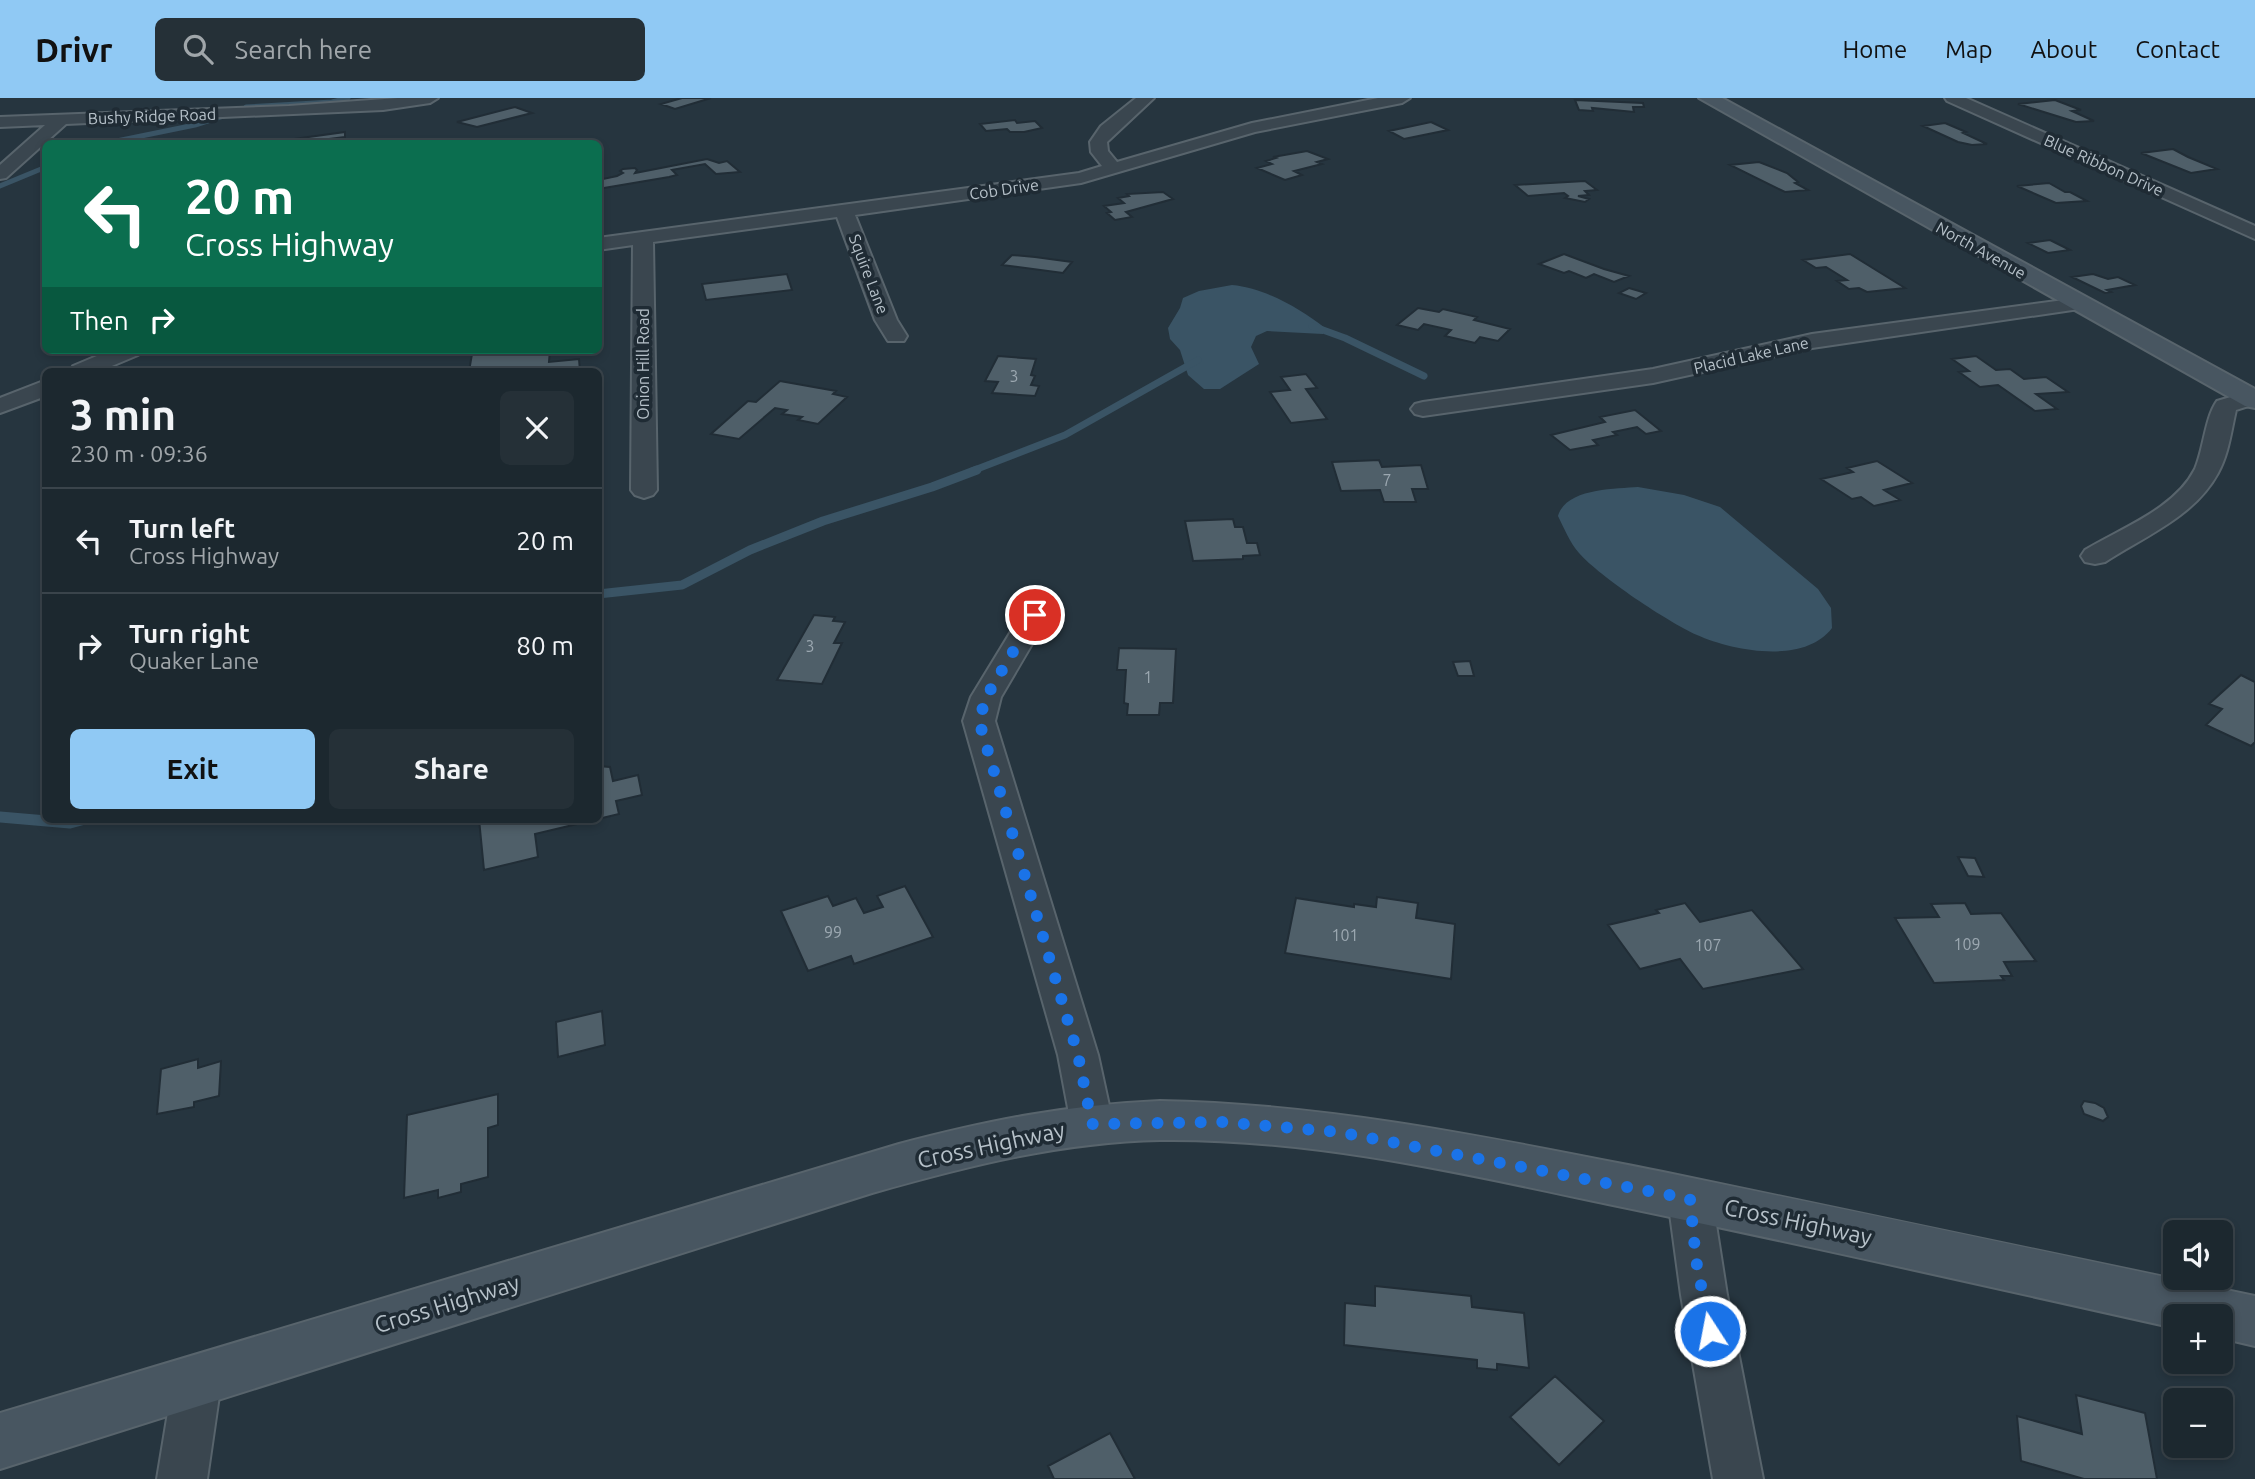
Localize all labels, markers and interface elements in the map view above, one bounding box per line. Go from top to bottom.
search box [155,18,645,81]
icon: search [179,30,217,68]
text: Drivr [35,31,113,68]
text: Search here [235,35,372,64]
text: Home [1842,36,1907,63]
text: Map [1945,36,1992,63]
text: About [2030,36,2097,63]
text: Contact [2135,36,2220,63]
street label: Bushy Ridge Road [88,105,216,127]
street label: Blue Ribbon Drive [2042,131,2166,199]
icon: left [70,168,161,259]
text: 20 m [185,168,294,223]
street label: Cob Drive [968,175,1040,203]
street label: North Avenue [1933,218,2029,282]
text: Cross Highway [185,226,394,262]
street label: Squire Lane [846,232,892,316]
icon: right [143,301,181,339]
text: Then [70,306,129,335]
street label: Onion Hill Road [634,308,652,420]
street label: Placid Lake Lane [1692,333,1810,377]
house number: 3 [1009,367,1019,385]
text: 3 min [70,391,176,438]
button: close [500,391,574,465]
text: 230 m · 09:36 [70,441,208,466]
house number: 7 [1382,471,1392,489]
text: Turn left [129,514,235,543]
icon: left [70,522,108,560]
text: 20 m [516,526,574,555]
text: Cross Highway [129,543,279,568]
pin [1005,585,1065,645]
icon: arrive [1016,596,1054,634]
text: Turn right [129,619,250,648]
icon: right [70,627,108,665]
text: 80 m [516,631,574,660]
house number: 3 [805,637,815,655]
text: Quaker Lane [129,648,259,673]
house number: 1 [1143,668,1153,686]
button: Exit [70,729,315,809]
button: Share [329,729,574,809]
house number: 99 [824,923,842,941]
house number: 101 [1331,926,1359,944]
house number: 109 [1953,935,1981,953]
house number: 107 [1694,936,1722,954]
street label: Cross Highway [915,1117,1067,1172]
street label: Cross Highway [1722,1194,1874,1249]
map controls [2163,1220,2233,1458]
button: sound [2163,1220,2233,1290]
street label: Cross Highway [371,1270,522,1337]
position arrow [1673,1294,1747,1368]
button: + [2163,1304,2233,1374]
button: − [2163,1388,2233,1458]

